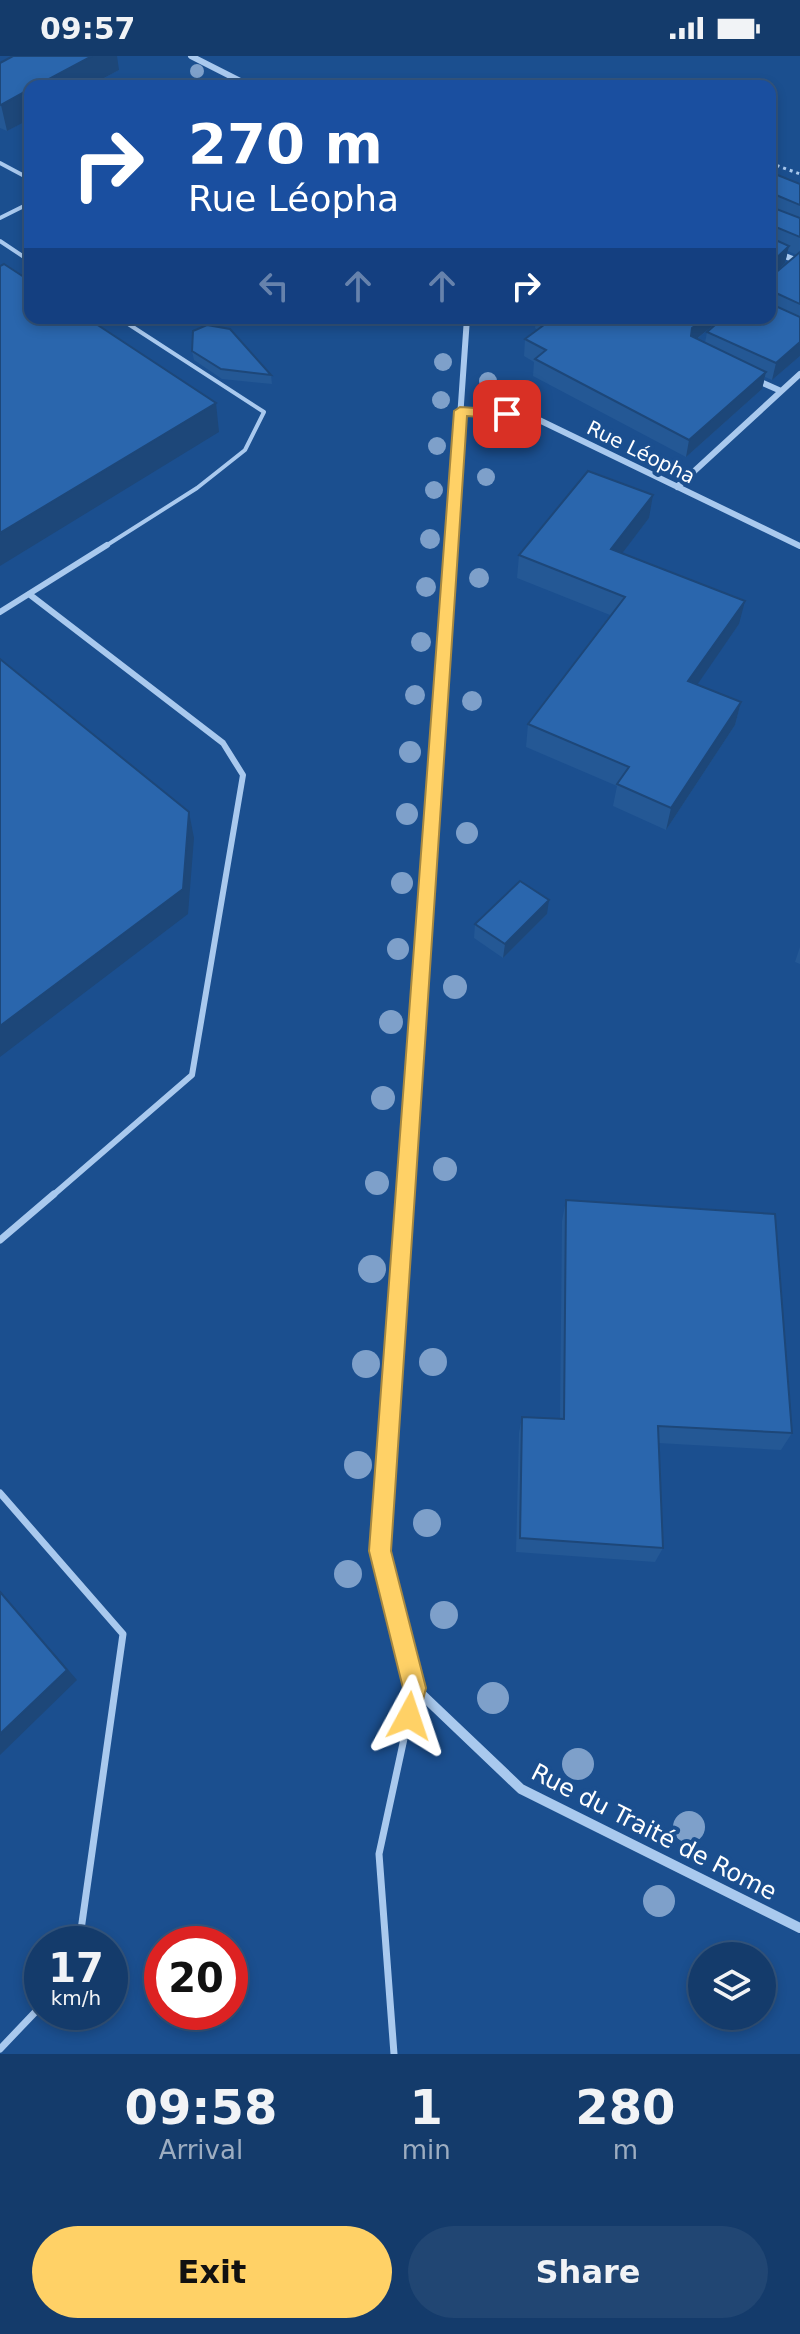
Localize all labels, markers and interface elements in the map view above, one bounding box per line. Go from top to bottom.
text: 09:57 [40,11,136,46]
text: 270 m [188,111,383,176]
icon: right [56,112,160,216]
text: Rue Léopha [188,178,399,219]
icon: left [252,264,296,308]
icon: ahead [336,264,380,308]
icon: ahead [420,264,464,308]
icon: right [504,264,548,308]
pin [473,380,541,448]
icon: arrive [485,392,529,436]
street label: Rue Léopha [583,416,699,488]
position arrow [367,1674,451,1758]
street label: Rue du Traité de Rome [527,1758,781,1906]
speed limit sign: 20 [144,1926,248,2030]
map controls [688,1942,776,2030]
button: layers [688,1942,776,2030]
text: 17 [48,1945,104,1991]
text: km/h [51,1986,101,2010]
text: 09:58 [124,2079,277,2135]
text: 1 [410,2079,443,2135]
text: 280 [575,2079,675,2135]
text: Arrival [159,2135,243,2165]
text: min [402,2135,451,2165]
text: m [613,2135,638,2165]
button: Exit [32,2226,392,2318]
button: Share [408,2226,768,2318]

